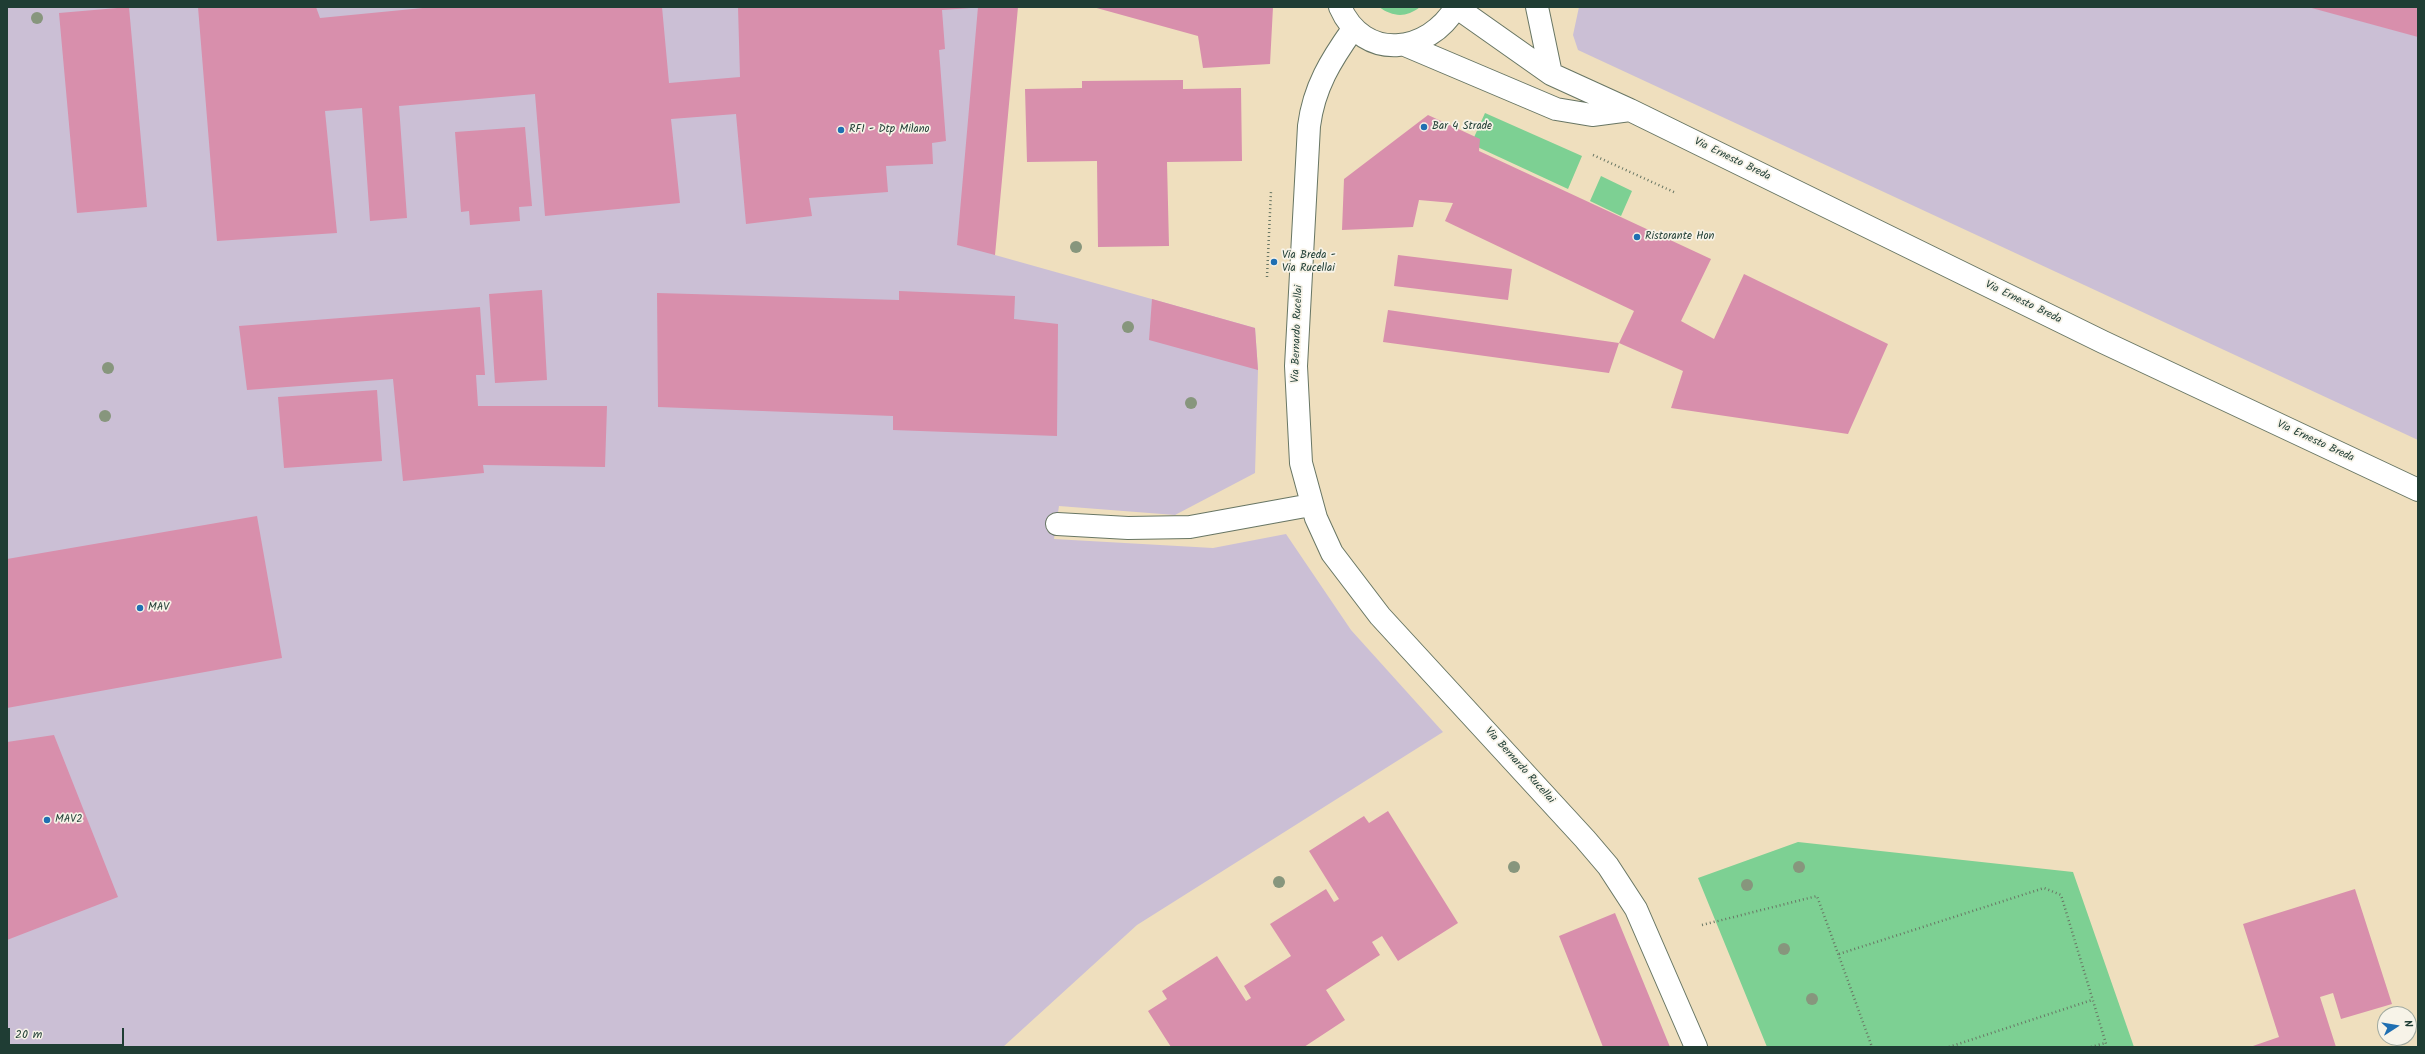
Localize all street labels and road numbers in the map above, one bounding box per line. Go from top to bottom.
street label: Via Ernesto Breda [1692,136,1772,184]
street label: Via Ernesto Breda [1983,279,2063,327]
street label: Via Bernardo Rucellai [1290,285,1306,383]
street label: Via Ernesto Breda [2274,418,2356,466]
street label: Via Bernardo Rucellai [1481,725,1557,807]

